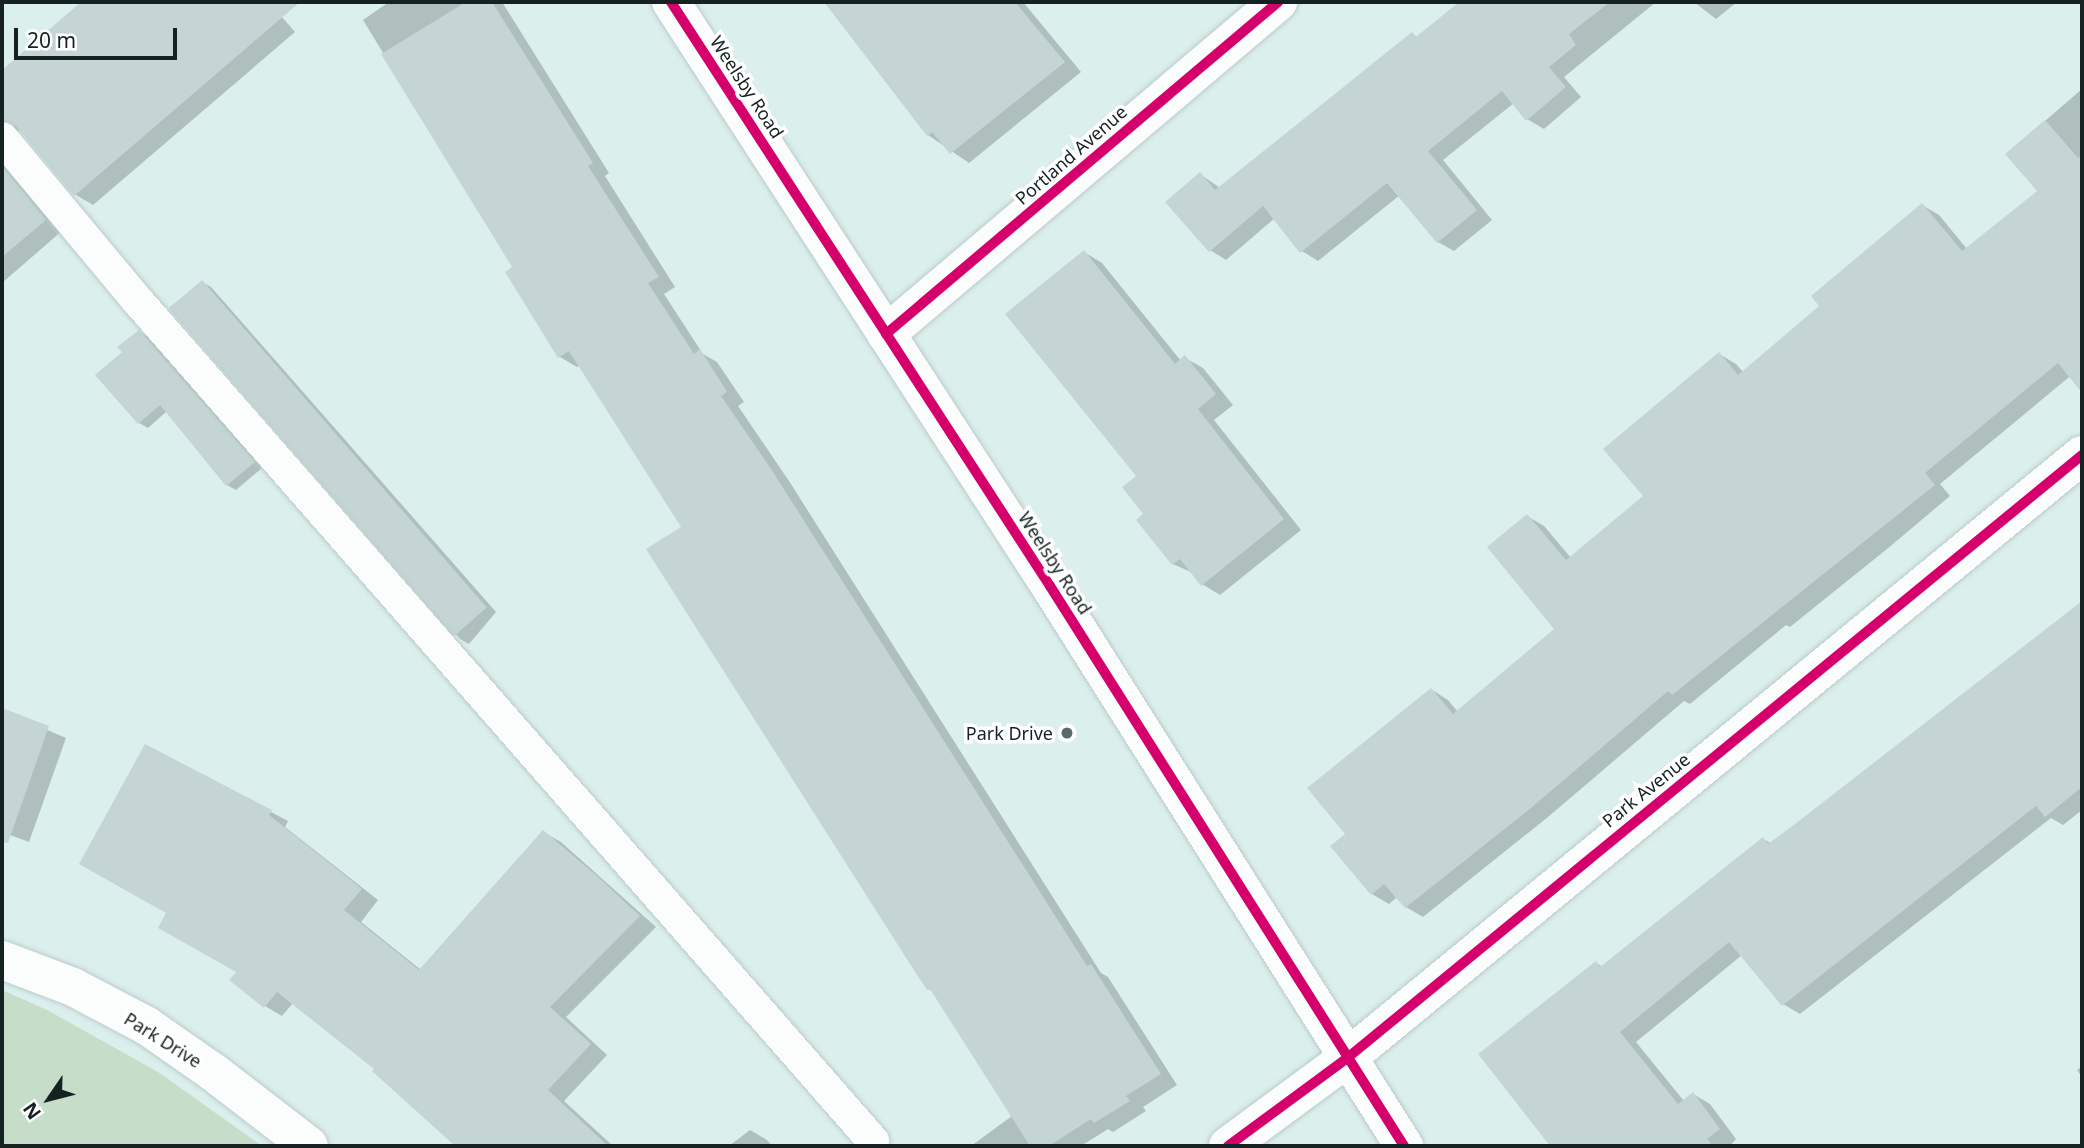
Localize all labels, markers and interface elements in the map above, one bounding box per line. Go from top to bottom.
scale bar [18,14,180,58]
text: 20 m [27,26,76,54]
street label: Weelsby Road [706,32,788,142]
street label: Portland Avenue [1011,101,1131,209]
street label: Weelsby Road [1014,508,1096,618]
place label: Park Drive [966,722,1053,744]
marker: Park Drive [1059,725,1075,741]
street label: Park Avenue [1598,748,1694,832]
street label: Park Drive [120,1008,206,1072]
north arrow [14,1064,84,1134]
text: N [17,1097,47,1125]

